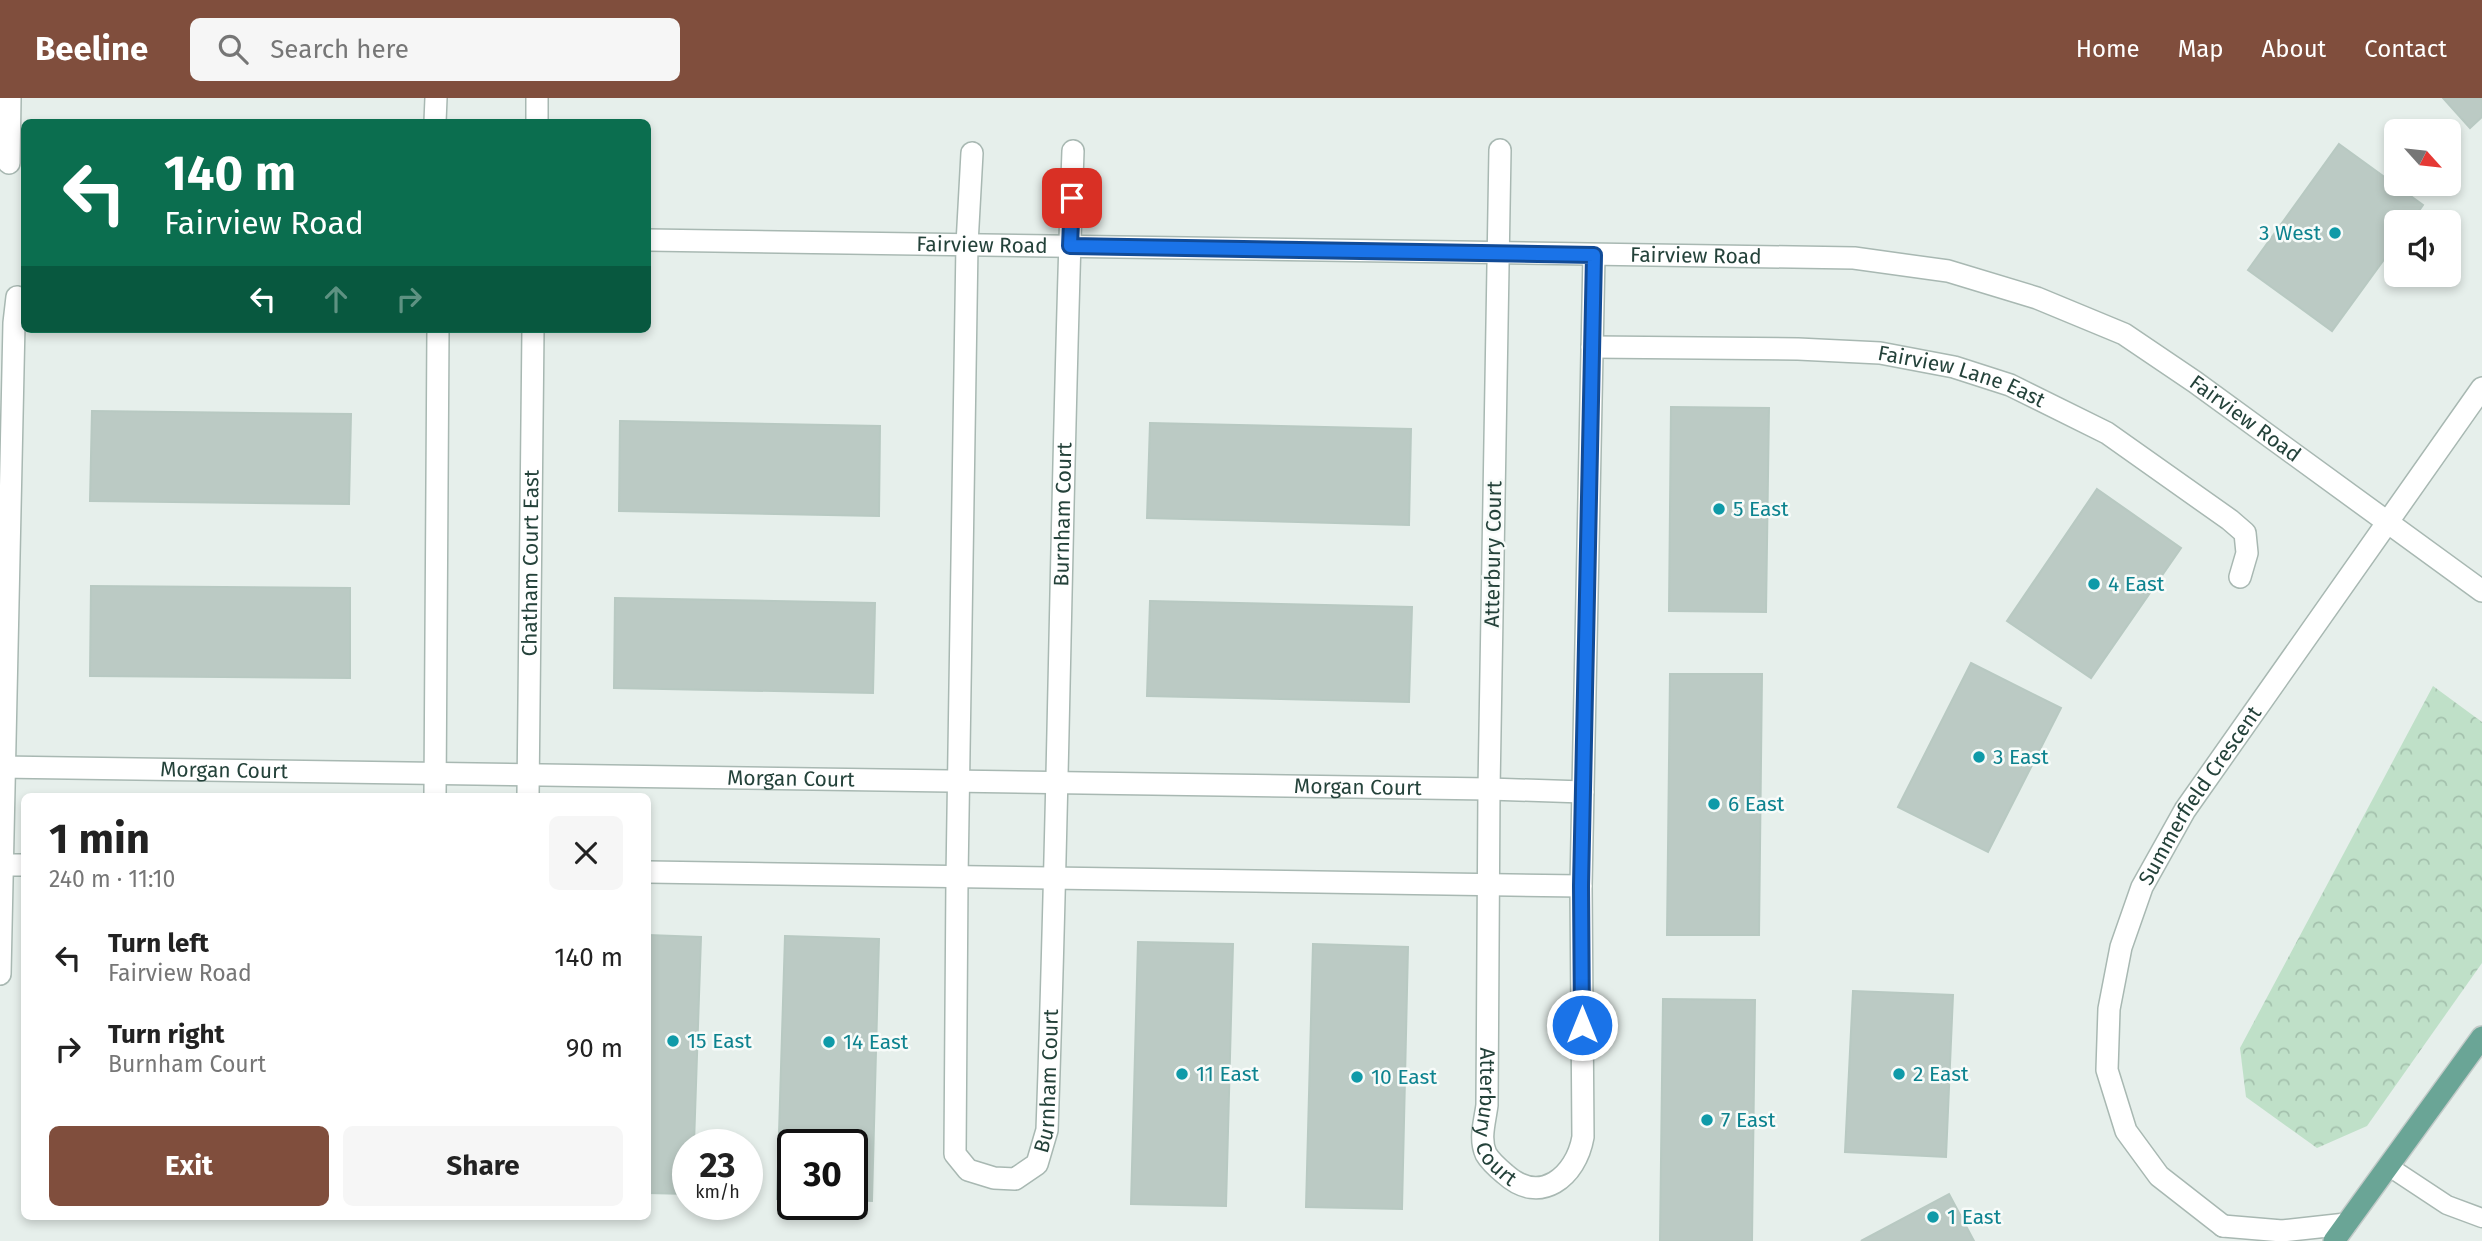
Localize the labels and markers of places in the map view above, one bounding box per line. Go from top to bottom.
pin [1042,168,1102,228]
place label: 3 West [2259,220,2321,246]
marker: 3 West [2327,225,2343,241]
place label: 5 East [1733,496,1789,522]
marker: 5 East [1711,501,1727,517]
place label: 4 East [2108,571,2165,597]
marker: 4 East [2086,576,2102,592]
place label: 3 East [1993,744,2049,770]
marker: 3 East [1971,749,1987,765]
place label: 6 East [1728,791,1785,817]
marker: 6 East [1706,796,1722,812]
place label: 15 East [687,1028,752,1054]
place label: 14 East [843,1029,909,1055]
marker: 15 East [665,1033,681,1049]
marker: 14 East [821,1034,837,1050]
place label: 11 East [1196,1061,1259,1087]
place label: 2 East [1913,1061,1969,1087]
place label: 10 East [1371,1064,1437,1090]
marker: 11 East [1174,1066,1190,1082]
marker: 2 East [1891,1066,1907,1082]
marker: 10 East [1349,1069,1365,1085]
place label: 7 East [1721,1107,1776,1133]
marker: 7 East [1699,1112,1715,1128]
place label: 1 East [1947,1204,2002,1230]
marker: 1 East [1925,1209,1941,1225]

